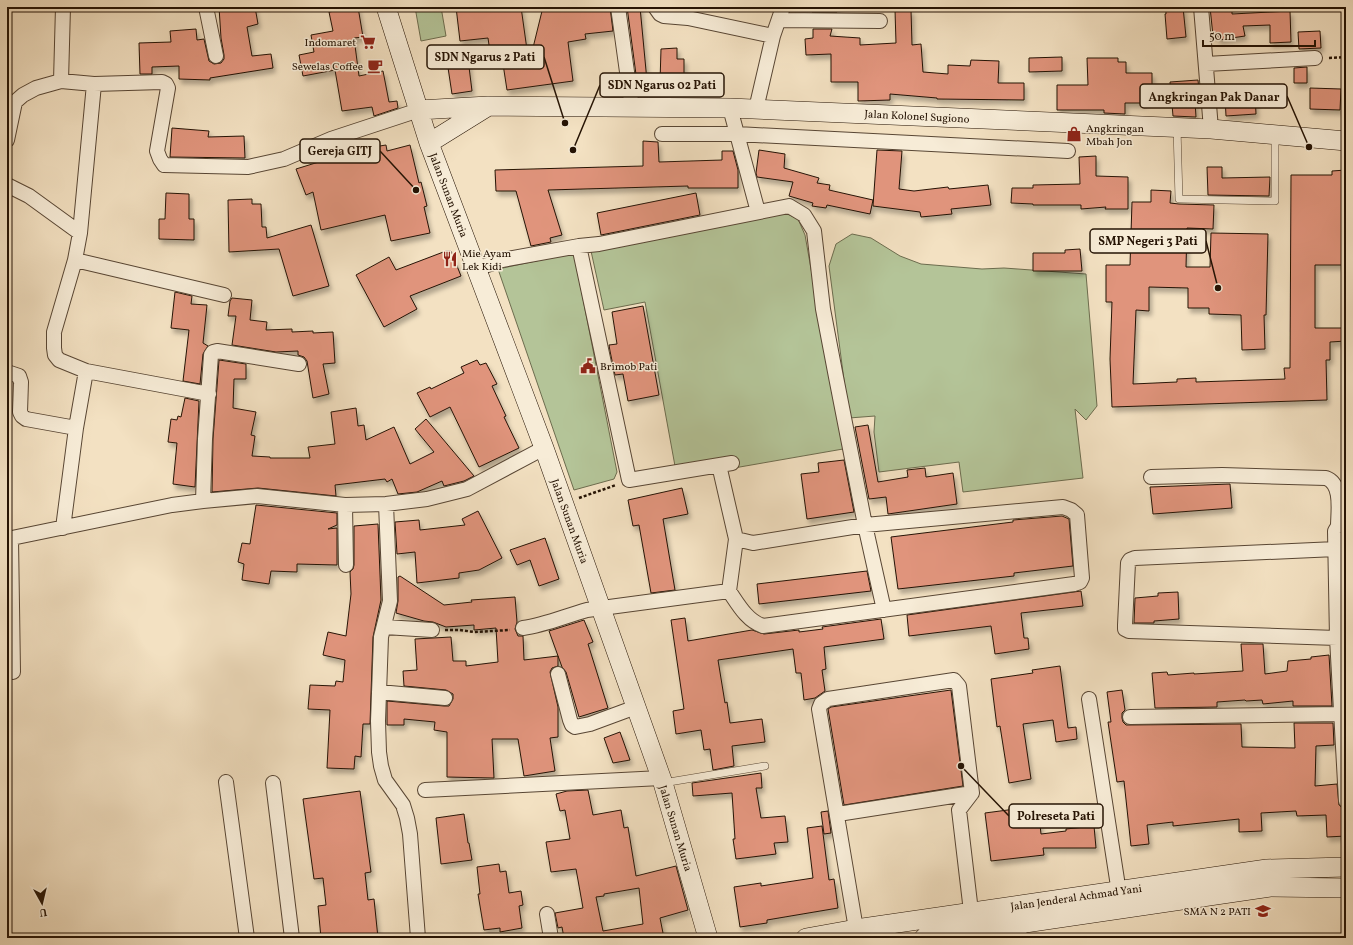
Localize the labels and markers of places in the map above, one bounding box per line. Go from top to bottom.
supermarket icon: Indomaret [359,33,377,51]
place label: Indomaret [305,36,356,51]
callout: SDN Ngarus 2 Pati [427,45,544,69]
cafe icon: Sewelas Coffee [366,57,384,75]
place label: Sewelas Coffee [292,60,363,75]
callout: SDN Ngarus 02 Pati [600,73,724,97]
callout: Angkringan Pak Danar [1140,84,1287,108]
place label: Angkringan Mbah Jon [1086,122,1145,150]
shop icon: Angkringan Mbah Jon [1065,125,1083,143]
callout: Gereja GITJ [300,139,380,163]
callout: SMP Negeri 3 Pati [1090,229,1206,253]
place label: Mie Ayam Lek Kidi [462,247,511,275]
restaurant icon: Mie Ayam Lek Kidi [441,250,459,268]
public building icon: Brimob Pati [579,357,597,375]
place label: Brimob Pati [600,360,657,375]
callout: Polreseta Pati [1009,804,1103,828]
school or university icon: SMA N 2 PATI [1254,902,1272,920]
place label: SMA N 2 PATI [1183,905,1251,920]

